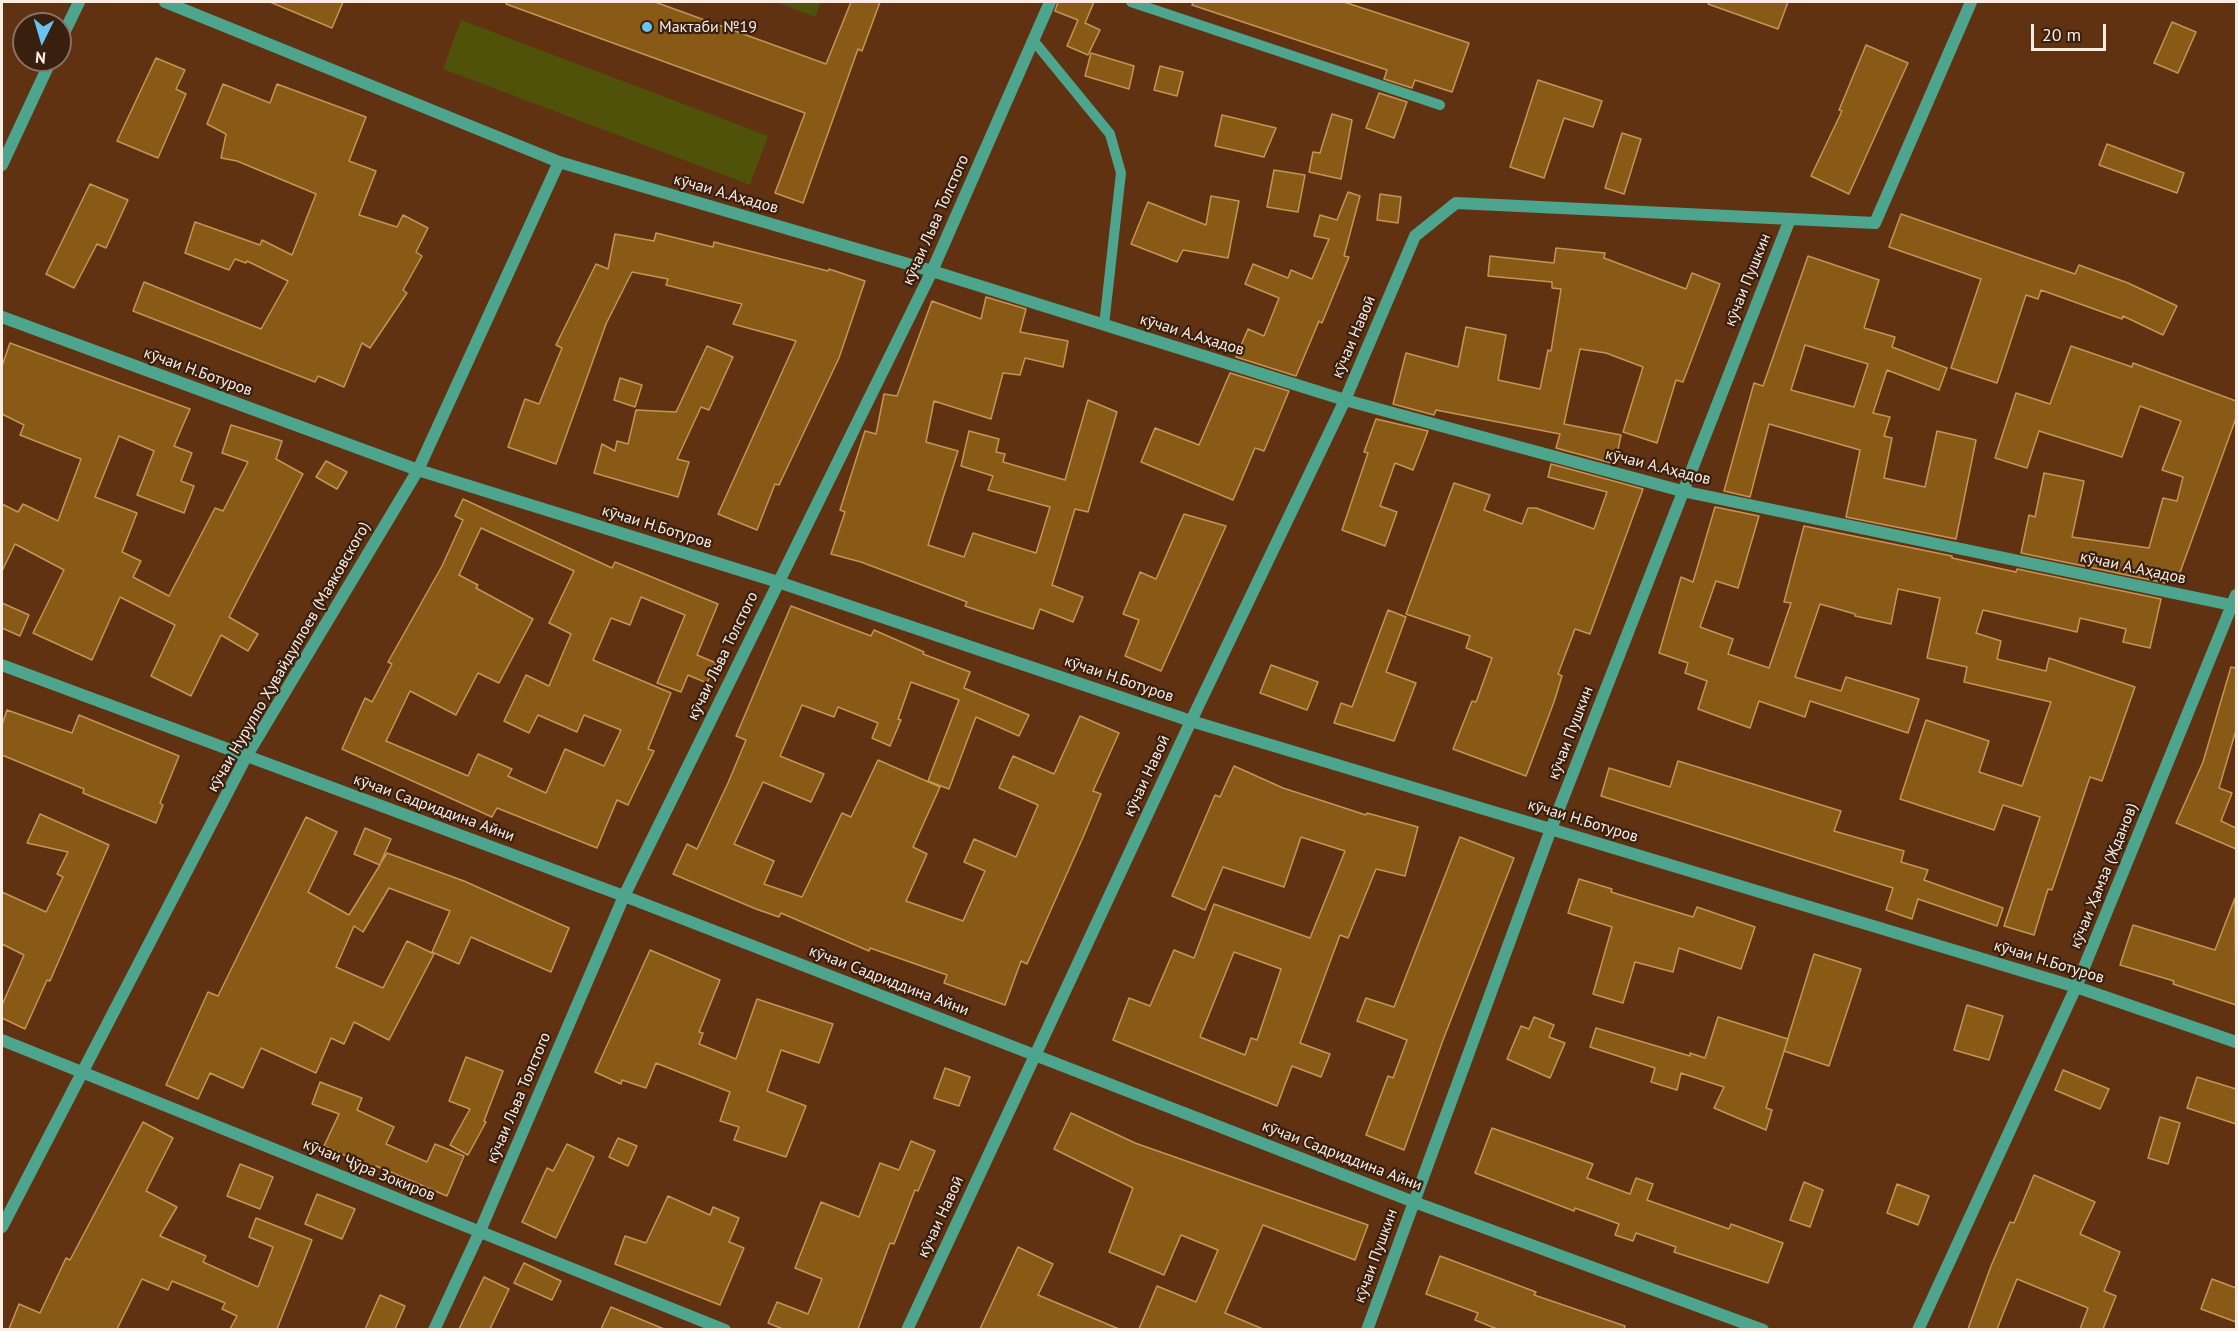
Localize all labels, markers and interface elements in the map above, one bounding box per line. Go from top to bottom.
north arrow [12,12,72,72]
scale bar [2034,12,2109,50]
place label: Мактаби №19 [659,17,757,37]
marker: Мактаби №19 [640,20,654,34]
text: 20 m [2042,23,2081,46]
text: N [35,48,47,68]
street label: кӯчаи Льва Толстого [899,152,973,288]
street label: кӯчаи А.Аҳадов [671,170,781,218]
street label: кӯчаи Пушкин [1721,231,1775,329]
street label: кӯчаи Навоӣ [1328,293,1380,381]
street label: кӯчаи А.Аҳадов [1138,310,1246,360]
street label: кӯчаи Н.Ботуров [141,343,255,401]
street label: кӯчаи А.Аҳадов [1603,445,1713,489]
street label: кӯчаи Н.Ботуров [600,501,714,553]
street label: кӯчаи Нурулло Ҳувайдуллоев (Маяковского) [203,518,375,796]
street label: кӯчаи А.Аҳадов [2078,547,2188,589]
street label: кӯчаи Льва Толстого [684,589,762,723]
street label: кӯчаи Н.Ботуров [1062,651,1176,707]
street label: кӯчаи Пушкин [1544,683,1598,783]
street label: кӯчаи Навоӣ [1120,732,1174,820]
street label: кӯчаи Садриддина Айни [351,770,517,846]
street label: кӯчаи Н.Ботуров [1526,795,1640,847]
street label: кӯчаи Ҳамза (Жданов) [2066,800,2142,952]
street label: кӯчаи Н.Ботуров [1992,936,2106,988]
street label: кӯчаи Садриддина Айни [806,942,972,1020]
street label: кӯчаи Льва Толстого [483,1029,555,1167]
street label: кӯчаи Садриддина Айни [1259,1117,1425,1195]
street label: кӯчаи Ҷӯра Зокиров [300,1135,438,1205]
street label: кӯчаи Навоӣ [914,1173,968,1261]
street label: кӯчаи Пушкин [1350,1206,1402,1306]

